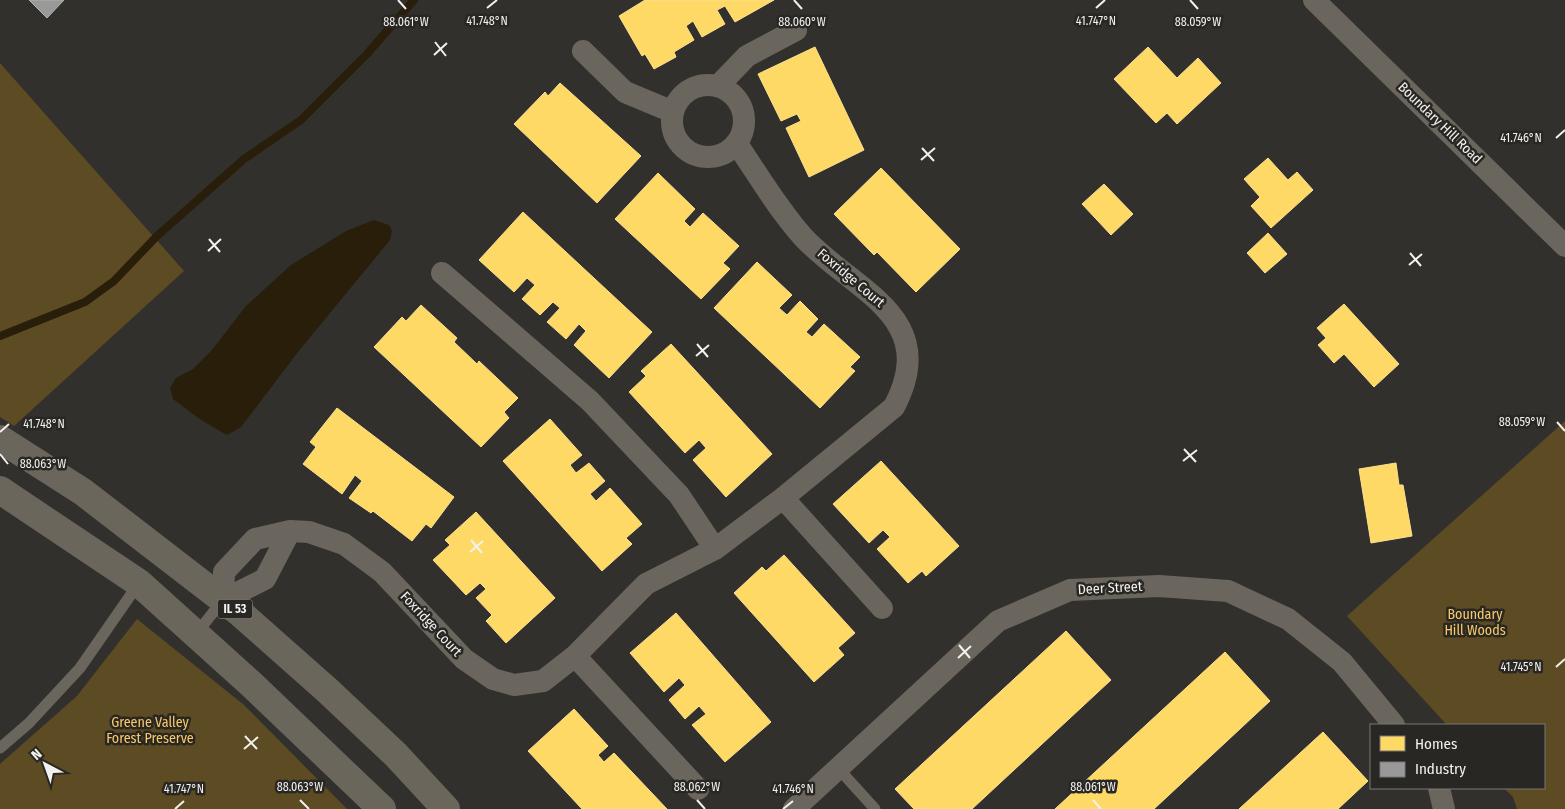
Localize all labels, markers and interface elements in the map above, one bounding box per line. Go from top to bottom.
text: 41.748°N [466,14,508,28]
text: 41.747°N [1076,14,1116,28]
text: 88.061°W [383,15,429,29]
text: 88.060°W [778,15,826,29]
text: 88.059°W [1175,15,1221,29]
street label: Boundary Hill Road [1394,79,1486,167]
text: 41.746°N [1500,131,1542,145]
street label: Foxridge Court [814,245,888,311]
text: 88.059°W [1499,415,1545,429]
text: 41.748°N [23,417,65,431]
text: 88.063°W [20,457,66,471]
street label: Deer Street [1077,578,1143,598]
street label: Foxridge Court [397,588,466,660]
road number: IL 53 [218,600,252,618]
park label: Boundary Hill Woods [1444,606,1506,639]
text: 41.745°N [1501,660,1541,674]
park label: Greene Valley Forest Preserve [106,714,194,747]
legend [1370,724,1545,789]
text: Homes [1415,735,1457,753]
north arrow [20,739,70,789]
text: N [28,745,46,764]
text: Industry [1415,760,1466,778]
text: 88.063°W [277,780,323,794]
text: 88.062°W [674,780,720,794]
text: 88.061°W [1070,780,1116,794]
text: 41.747°N [164,782,204,796]
text: 41.746°N [772,782,814,796]

